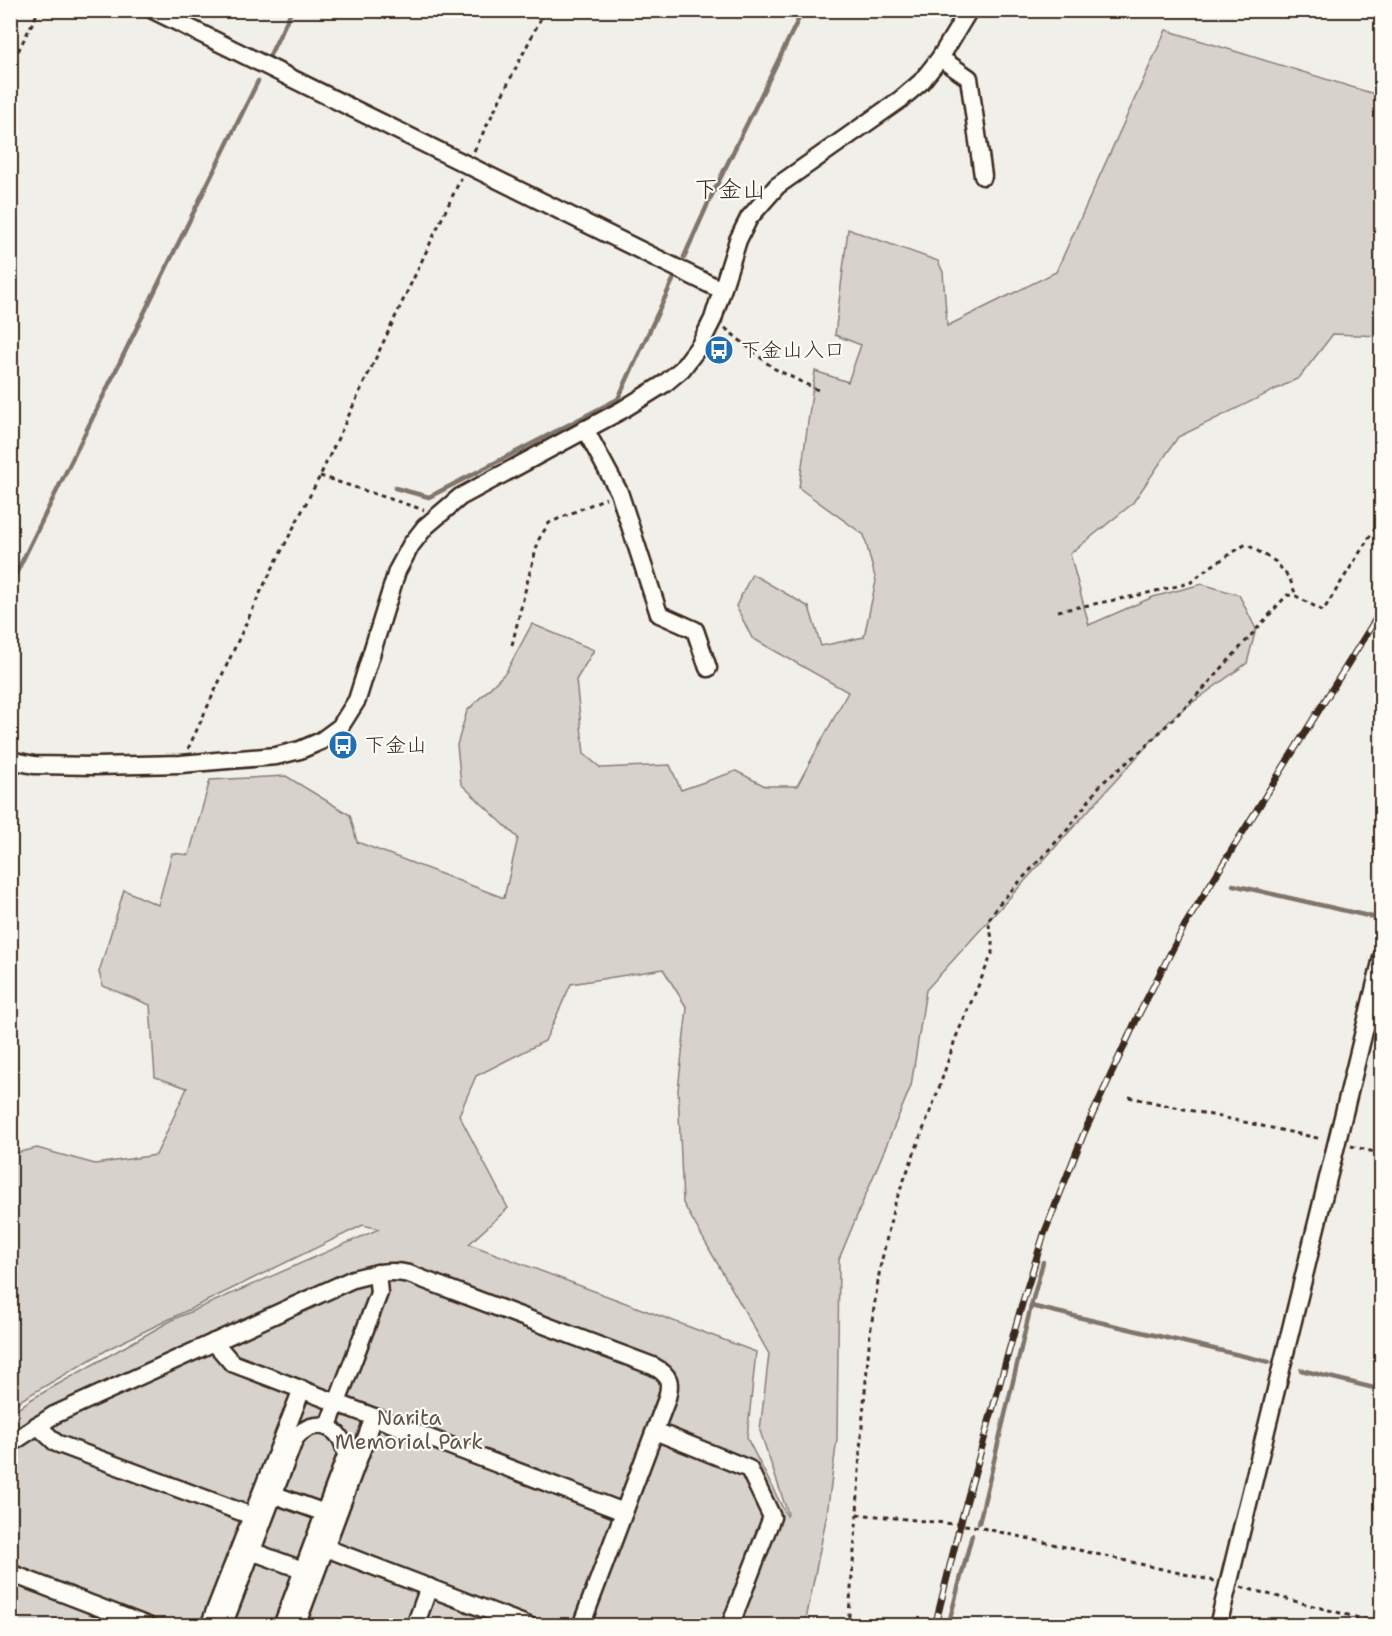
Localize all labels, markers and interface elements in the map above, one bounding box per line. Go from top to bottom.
district label: 下金山 [694,173,766,205]
bus stop icon: 下金山入口 [703,334,735,366]
place label: 下金山入口 [740,336,845,364]
bus stop icon: 下金山 [327,729,359,761]
place label: 下金山 [364,731,427,759]
park label: Narita Memorial Park [335,1404,483,1456]

